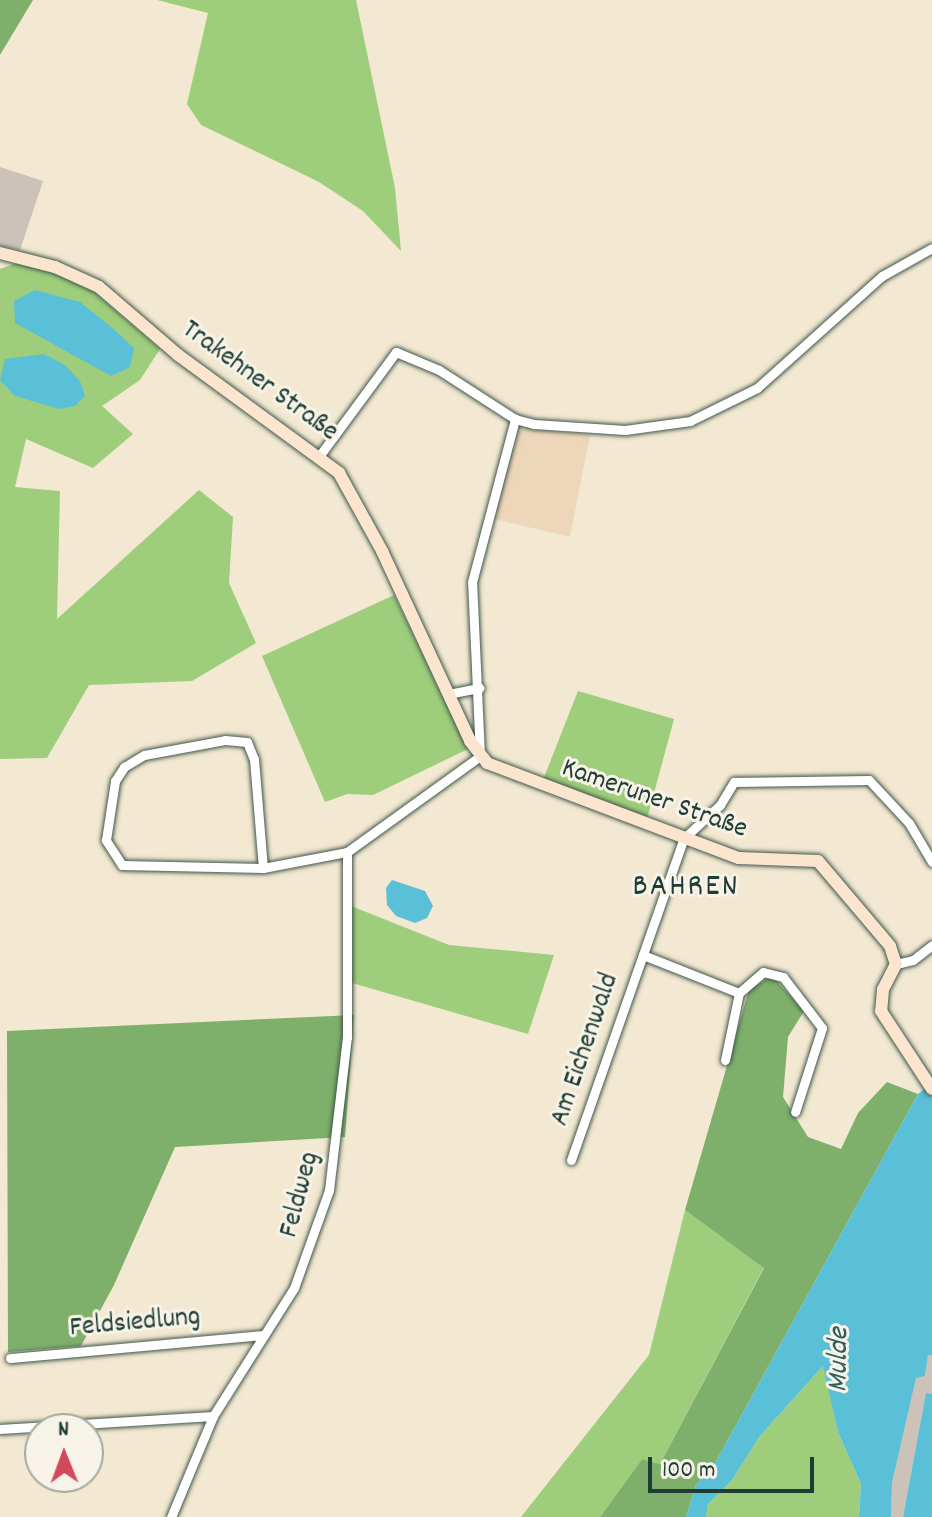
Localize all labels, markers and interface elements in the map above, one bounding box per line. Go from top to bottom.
street label: Trakehner Straße [174,314,344,450]
street label: Kameruner Straße [557,753,751,847]
district label: BAHREN [633,869,739,907]
street label: Am Eichenwald [544,969,628,1131]
street label: Feldweg [273,1149,329,1241]
street label: Feldsiedlung [68,1302,202,1346]
water label: Mulde [822,1327,860,1393]
north arrow [24,1413,104,1493]
text: N [58,1415,69,1446]
scale bar [652,1441,818,1491]
text: 100 m [662,1454,715,1488]

